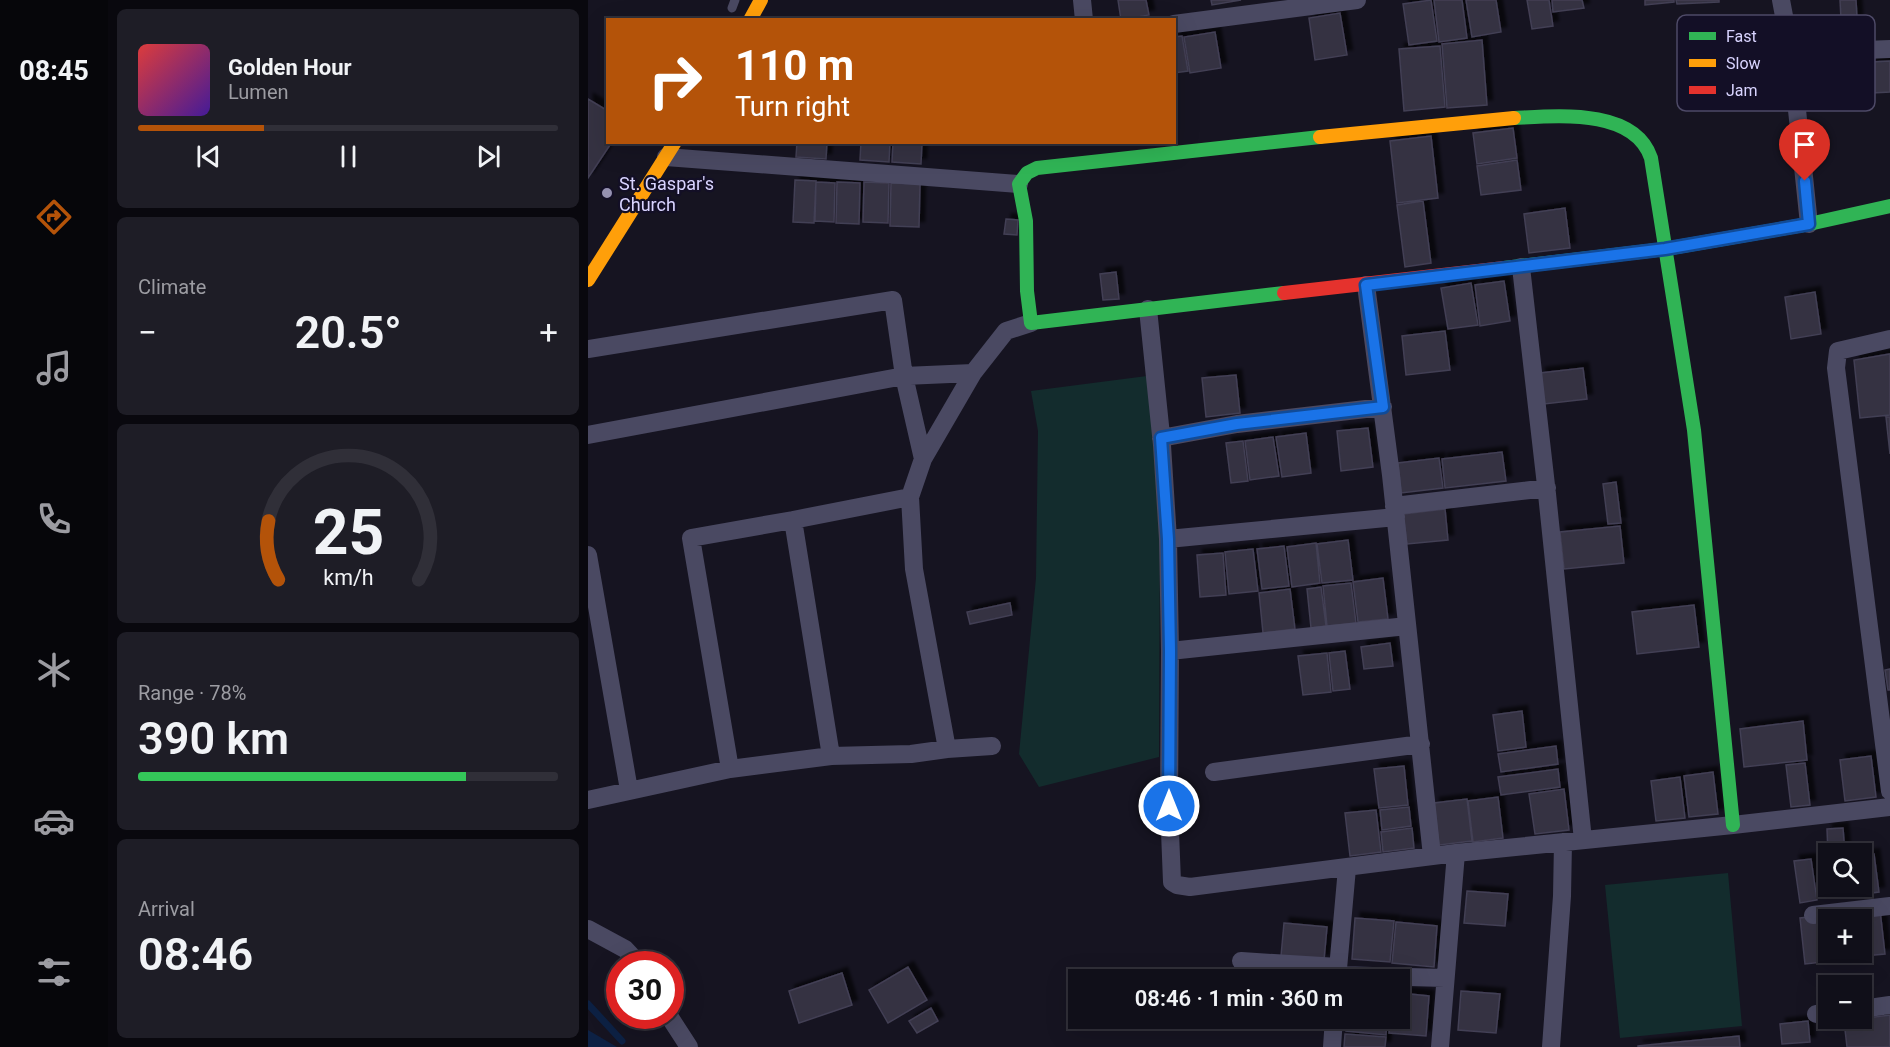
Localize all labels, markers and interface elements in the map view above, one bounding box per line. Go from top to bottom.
legend [1677,15,1875,111]
text: Fast [1726,27,1757,46]
text: 110 m [735,41,854,90]
icon: right [636,42,714,120]
text: Slow [1726,54,1761,73]
text: 08:45 [19,55,89,87]
text: Golden Hour [228,55,352,80]
text: Lumen [228,80,289,104]
text: Jam [1726,81,1758,100]
text: Turn right [735,91,850,123]
pin [1779,119,1830,181]
icon: arrive [1788,128,1821,161]
icon: previous [192,140,225,173]
icon: pause [332,140,365,173]
icon: next [472,140,505,173]
place label: St. Gaspar's Church [619,173,714,215]
marker: St. Gaspar's Church [600,186,614,200]
icon: directions [33,196,75,238]
text: Climate [138,275,206,299]
text: 20.5° [294,306,402,359]
text: − [138,313,157,352]
text: + [539,313,558,352]
icon: music [33,347,75,389]
text: 25 [312,497,384,570]
icon: phone [33,498,75,540]
text: km/h [323,566,373,591]
icon: climate [33,649,75,691]
text: Range · 78% [138,681,246,705]
text: 390 km [138,712,289,765]
position arrow [1137,774,1201,838]
icon: car [33,800,75,842]
map controls [1818,843,1872,1029]
button: search [1818,843,1872,897]
text: Arrival [138,897,195,921]
button: + [1818,909,1872,963]
text: 08:46 [138,928,253,981]
icon: filters [33,951,75,993]
speed limit sign: 30 [606,951,684,1029]
button: − [1818,975,1872,1029]
text: 08:46 · 1 min · 360 m [1135,986,1343,1011]

